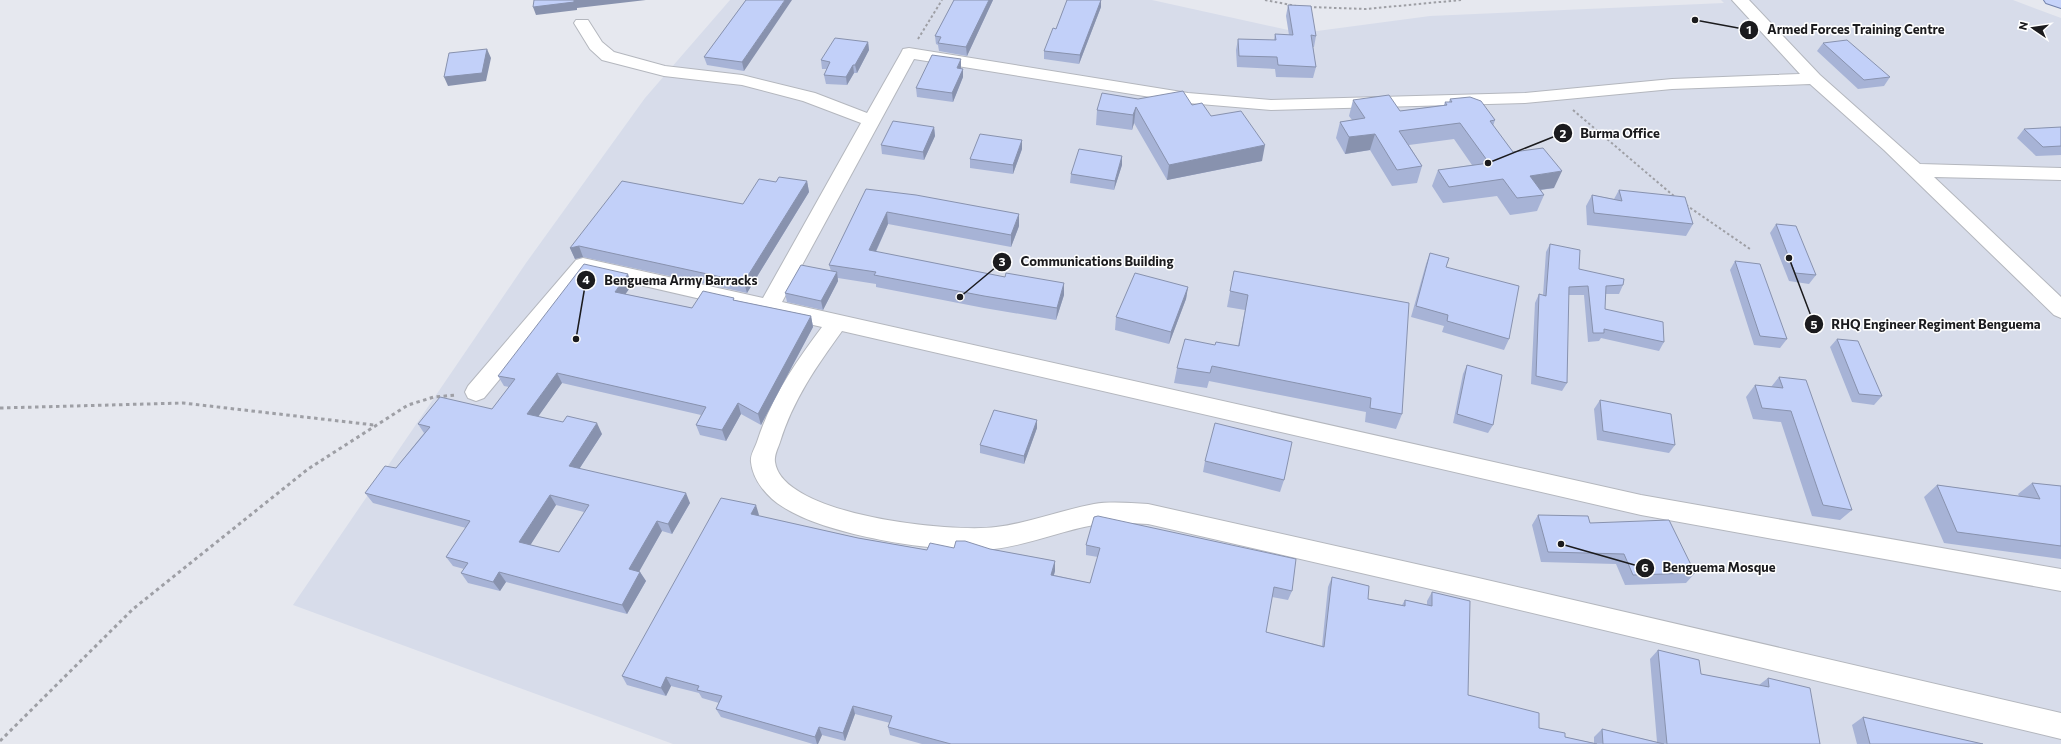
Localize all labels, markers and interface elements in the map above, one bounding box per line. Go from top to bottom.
north arrow [2013,8,2053,48]
callout: Armed Forces Training Centre [1739,17,1953,42]
text: N [2016,20,2030,31]
text: Armed Forces Training Centre [1767,21,1945,37]
text: 1 [1746,22,1752,36]
callout: Burma Office [1553,121,1668,146]
text: Burma Office [1580,125,1660,141]
text: 2 [1560,126,1567,140]
callout: Communications Building [992,249,1182,274]
text: Communications Building [1020,253,1174,269]
text: 3 [999,254,1006,268]
callout: Benguema Army Barracks [576,268,765,293]
text: 4 [582,272,590,286]
text: Benguema Army Barracks [604,272,758,288]
callout: RHQ Engineer Regiment Benguema [1804,312,2049,337]
text: RHQ Engineer Regiment Benguema [1831,316,2041,332]
text: 5 [1811,317,1818,331]
callout: Benguema Mosque [1635,555,1784,580]
text: Benguema Mosque [1662,559,1776,575]
text: 6 [1641,560,1649,574]

